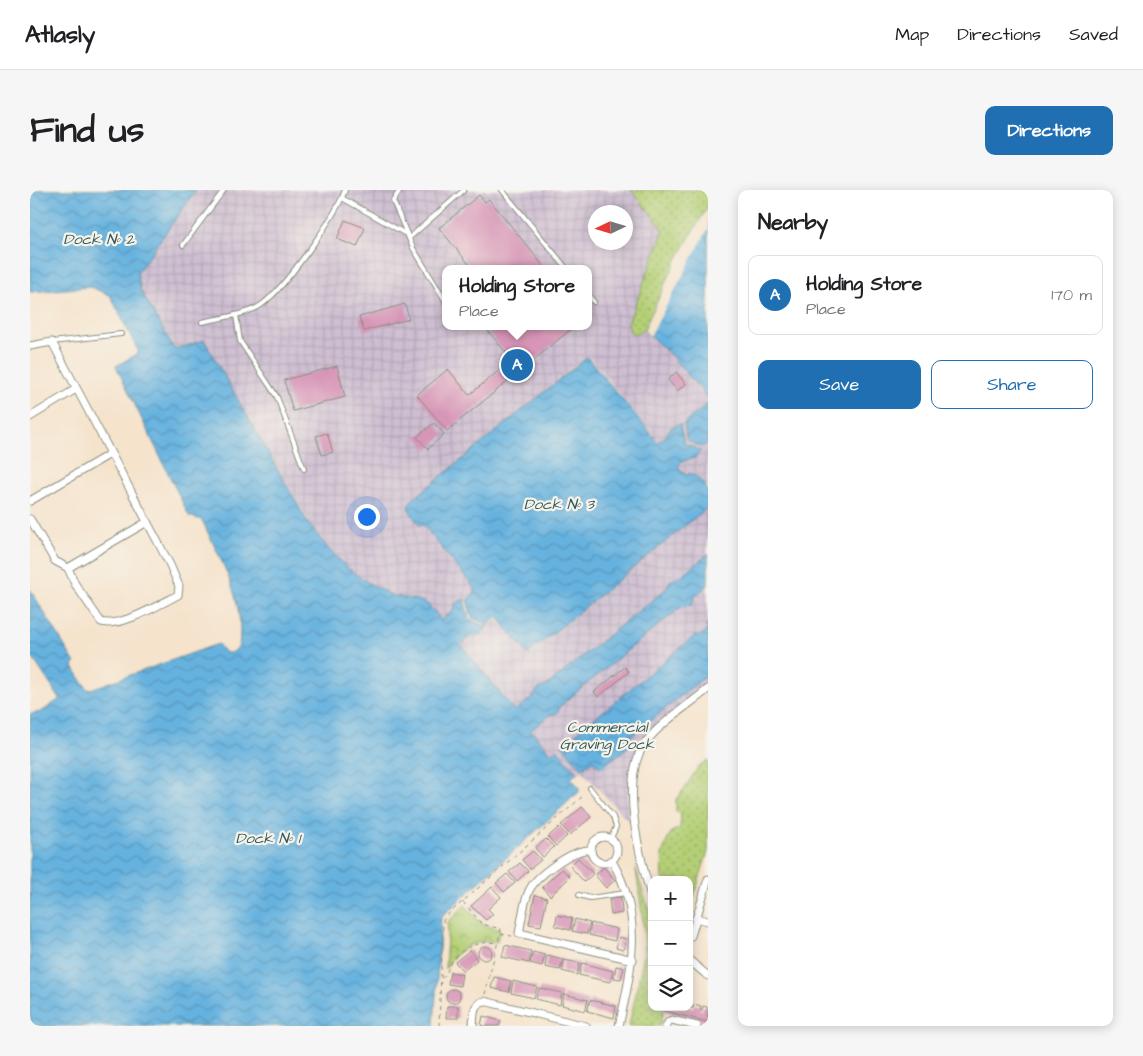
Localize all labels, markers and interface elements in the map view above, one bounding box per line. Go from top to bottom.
text: Atlasly [25,18,95,52]
text: Map [895,22,929,47]
text: Directions [957,22,1041,47]
text: Saved [1069,22,1118,47]
text: Find us [30,106,144,155]
button: Directions [985,106,1113,155]
north arrow [588,205,633,250]
text: Nearby [758,208,828,237]
water label: Dock Nº 2 [64,229,135,250]
popup [442,265,592,330]
text: Holding Store [806,271,922,298]
text: Holding Store [459,273,575,300]
text: A [770,284,780,306]
text: 170 m [1051,284,1092,306]
text: Place [806,298,846,320]
text: Place [459,300,499,322]
pin: A [501,346,533,384]
button: Save [758,360,921,409]
button: Share [931,360,1093,409]
water label: Dock Nº 3 [524,494,595,515]
your location [354,504,380,530]
water label: Commercial Graving Dock [560,717,655,756]
water label: Dock Nº 1 [236,828,302,849]
map controls [648,876,693,1011]
button: + [648,876,693,921]
button: − [648,921,693,966]
button: layers [648,966,693,1011]

